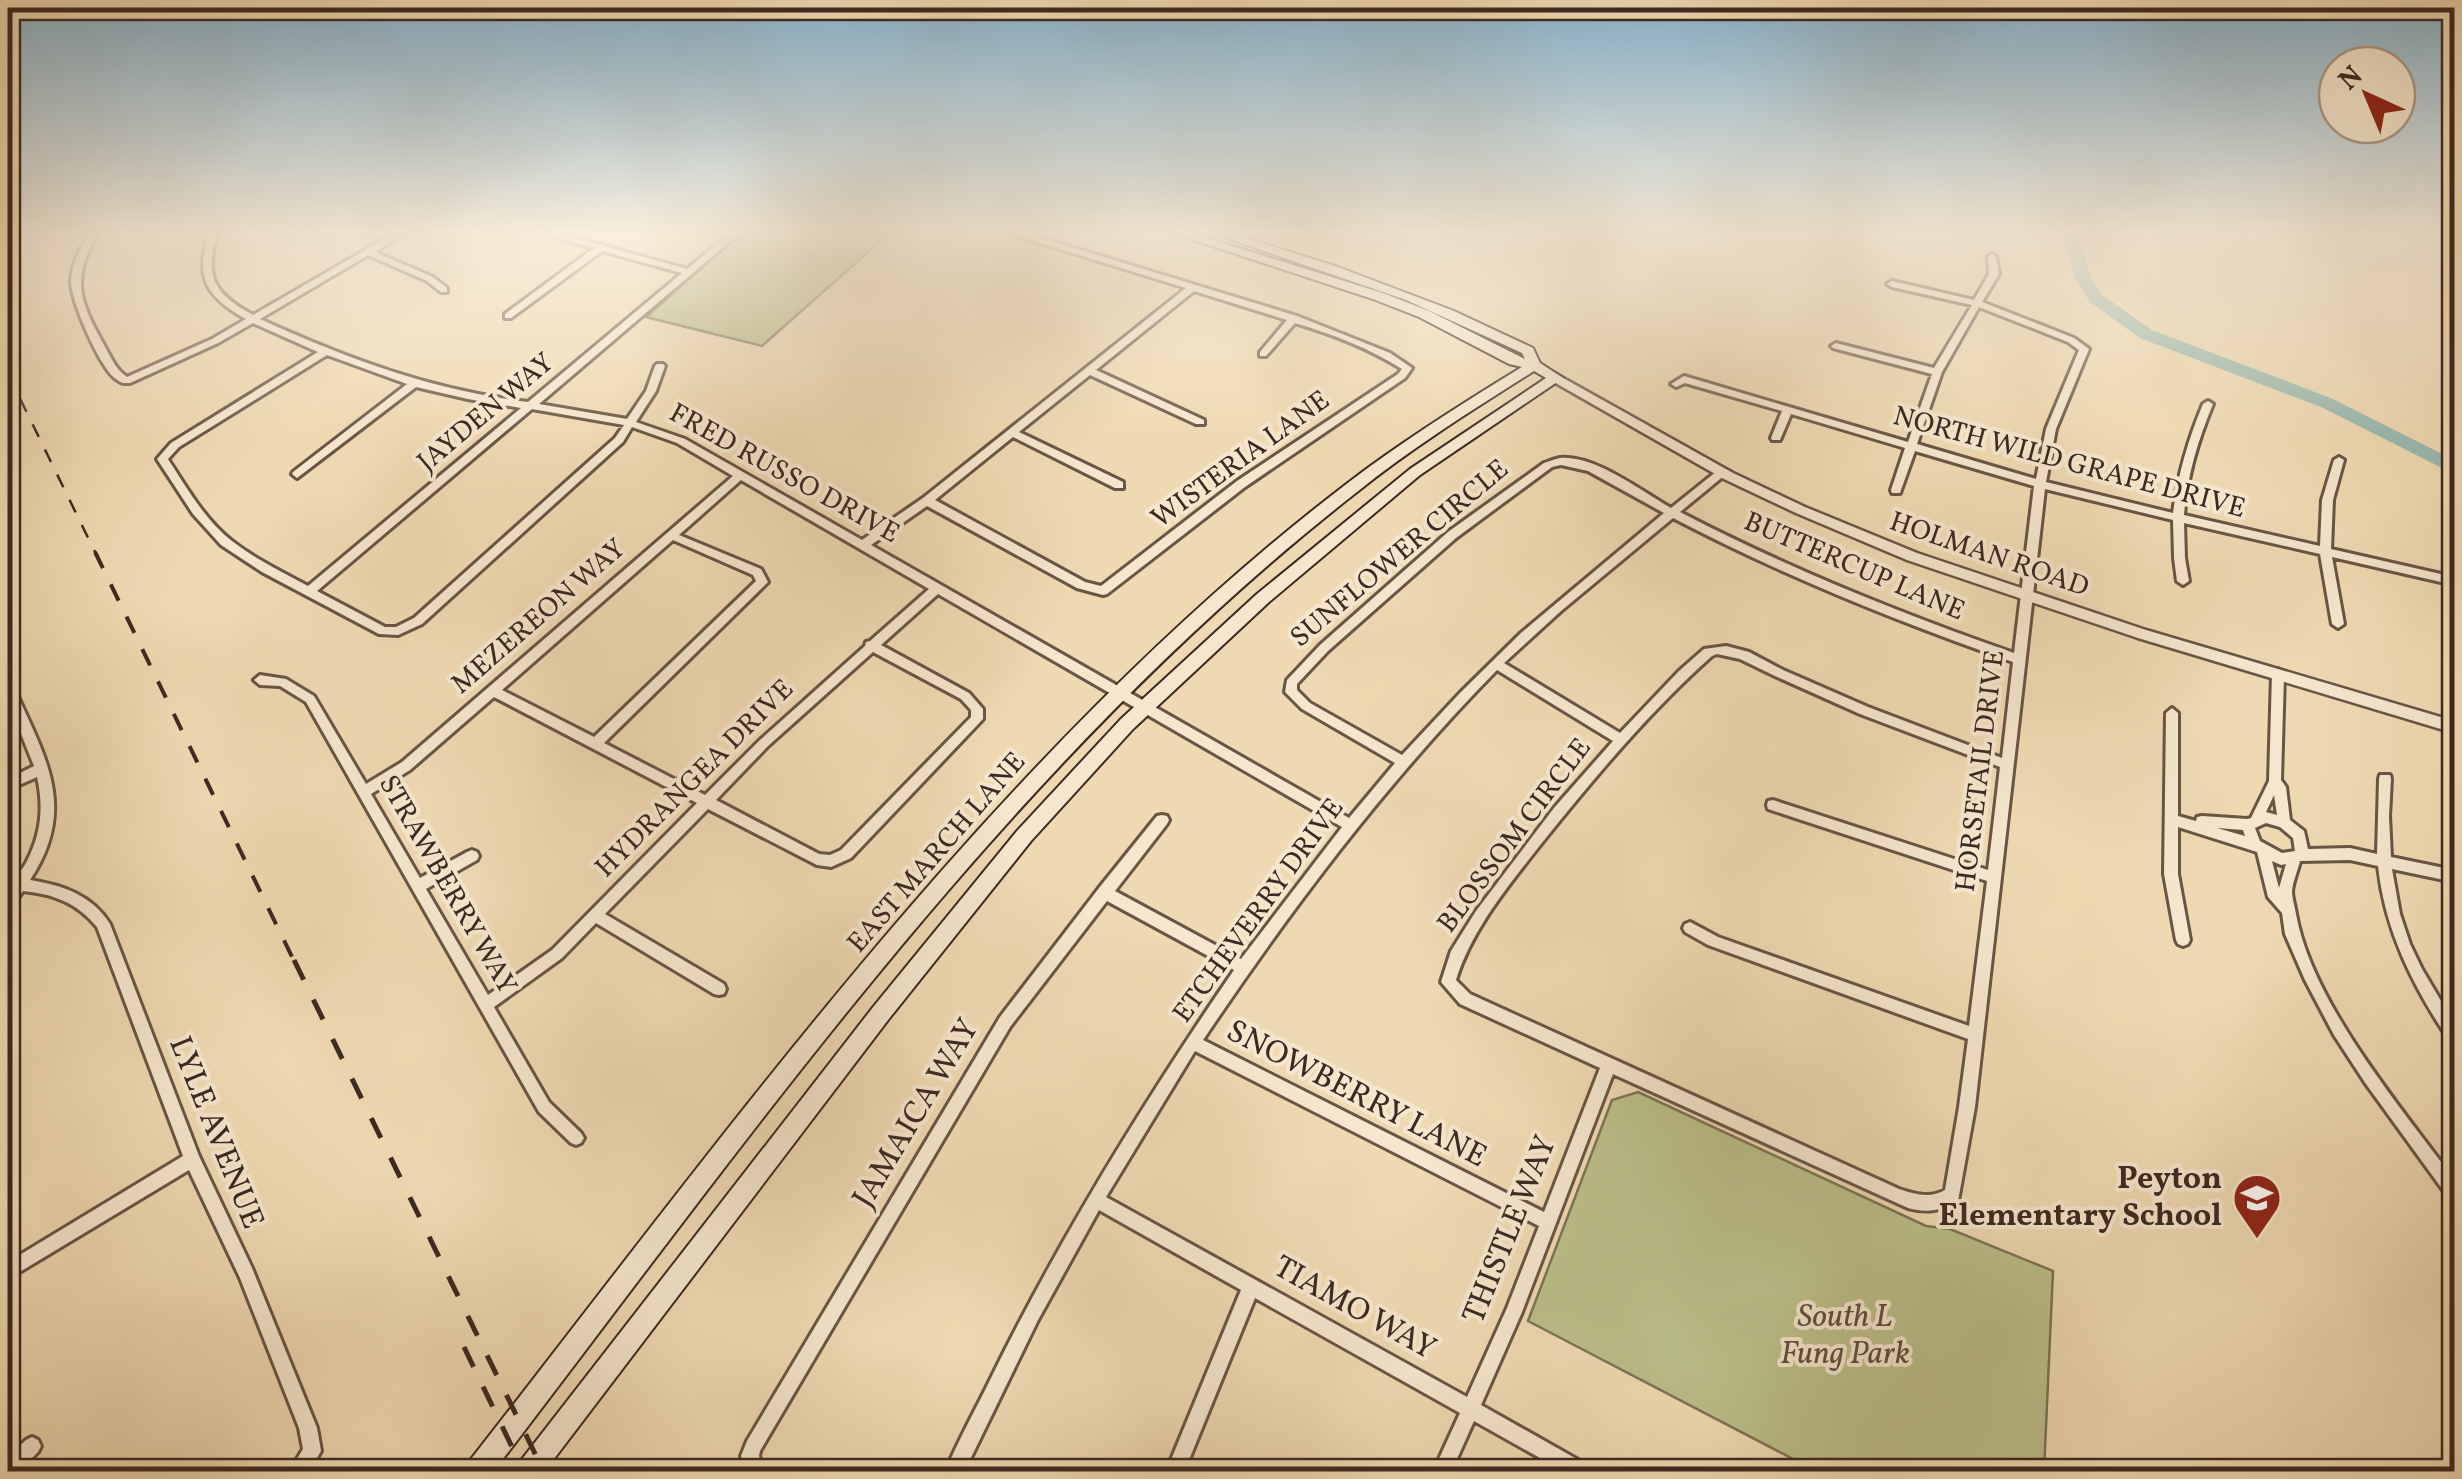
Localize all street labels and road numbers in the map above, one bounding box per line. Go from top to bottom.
street label: JAYDEN WAY [409,344,563,482]
street label: WISTERIA LANE [1144,382,1338,538]
street label: FRED RUSSO DRIVE [662,394,906,554]
street label: NORTH WILD GRAPE DRIVE [1889,397,2249,529]
street label: SUNFLOWER CIRCLE [1282,451,1518,657]
street label: BUTTERCUP LANE [1738,503,1970,631]
street label: HOLMAN ROAD [1884,503,2094,607]
street label: MEZEREON WAY [443,530,635,704]
street label: HORSETAIL DRIVE [1947,648,2015,894]
street label: HYDRANGEA DRIVE [587,671,803,887]
street label: BLOSSOM CIRCLE [1429,731,1601,941]
street label: EAST MARCH LANE [839,744,1035,962]
street label: STRAWBERRY WAY [368,768,526,1002]
street label: ETCHEVERRY DRIVE [1164,791,1354,1031]
street label: SNOWBERRY LANE [1218,1010,1494,1180]
street label: JAMAICA WAY [843,1011,991,1217]
street label: LYLE AVENUE [156,1030,274,1236]
street label: THISTLE WAY [1453,1129,1569,1331]
street label: TIAMO WAY [1265,1246,1443,1372]

